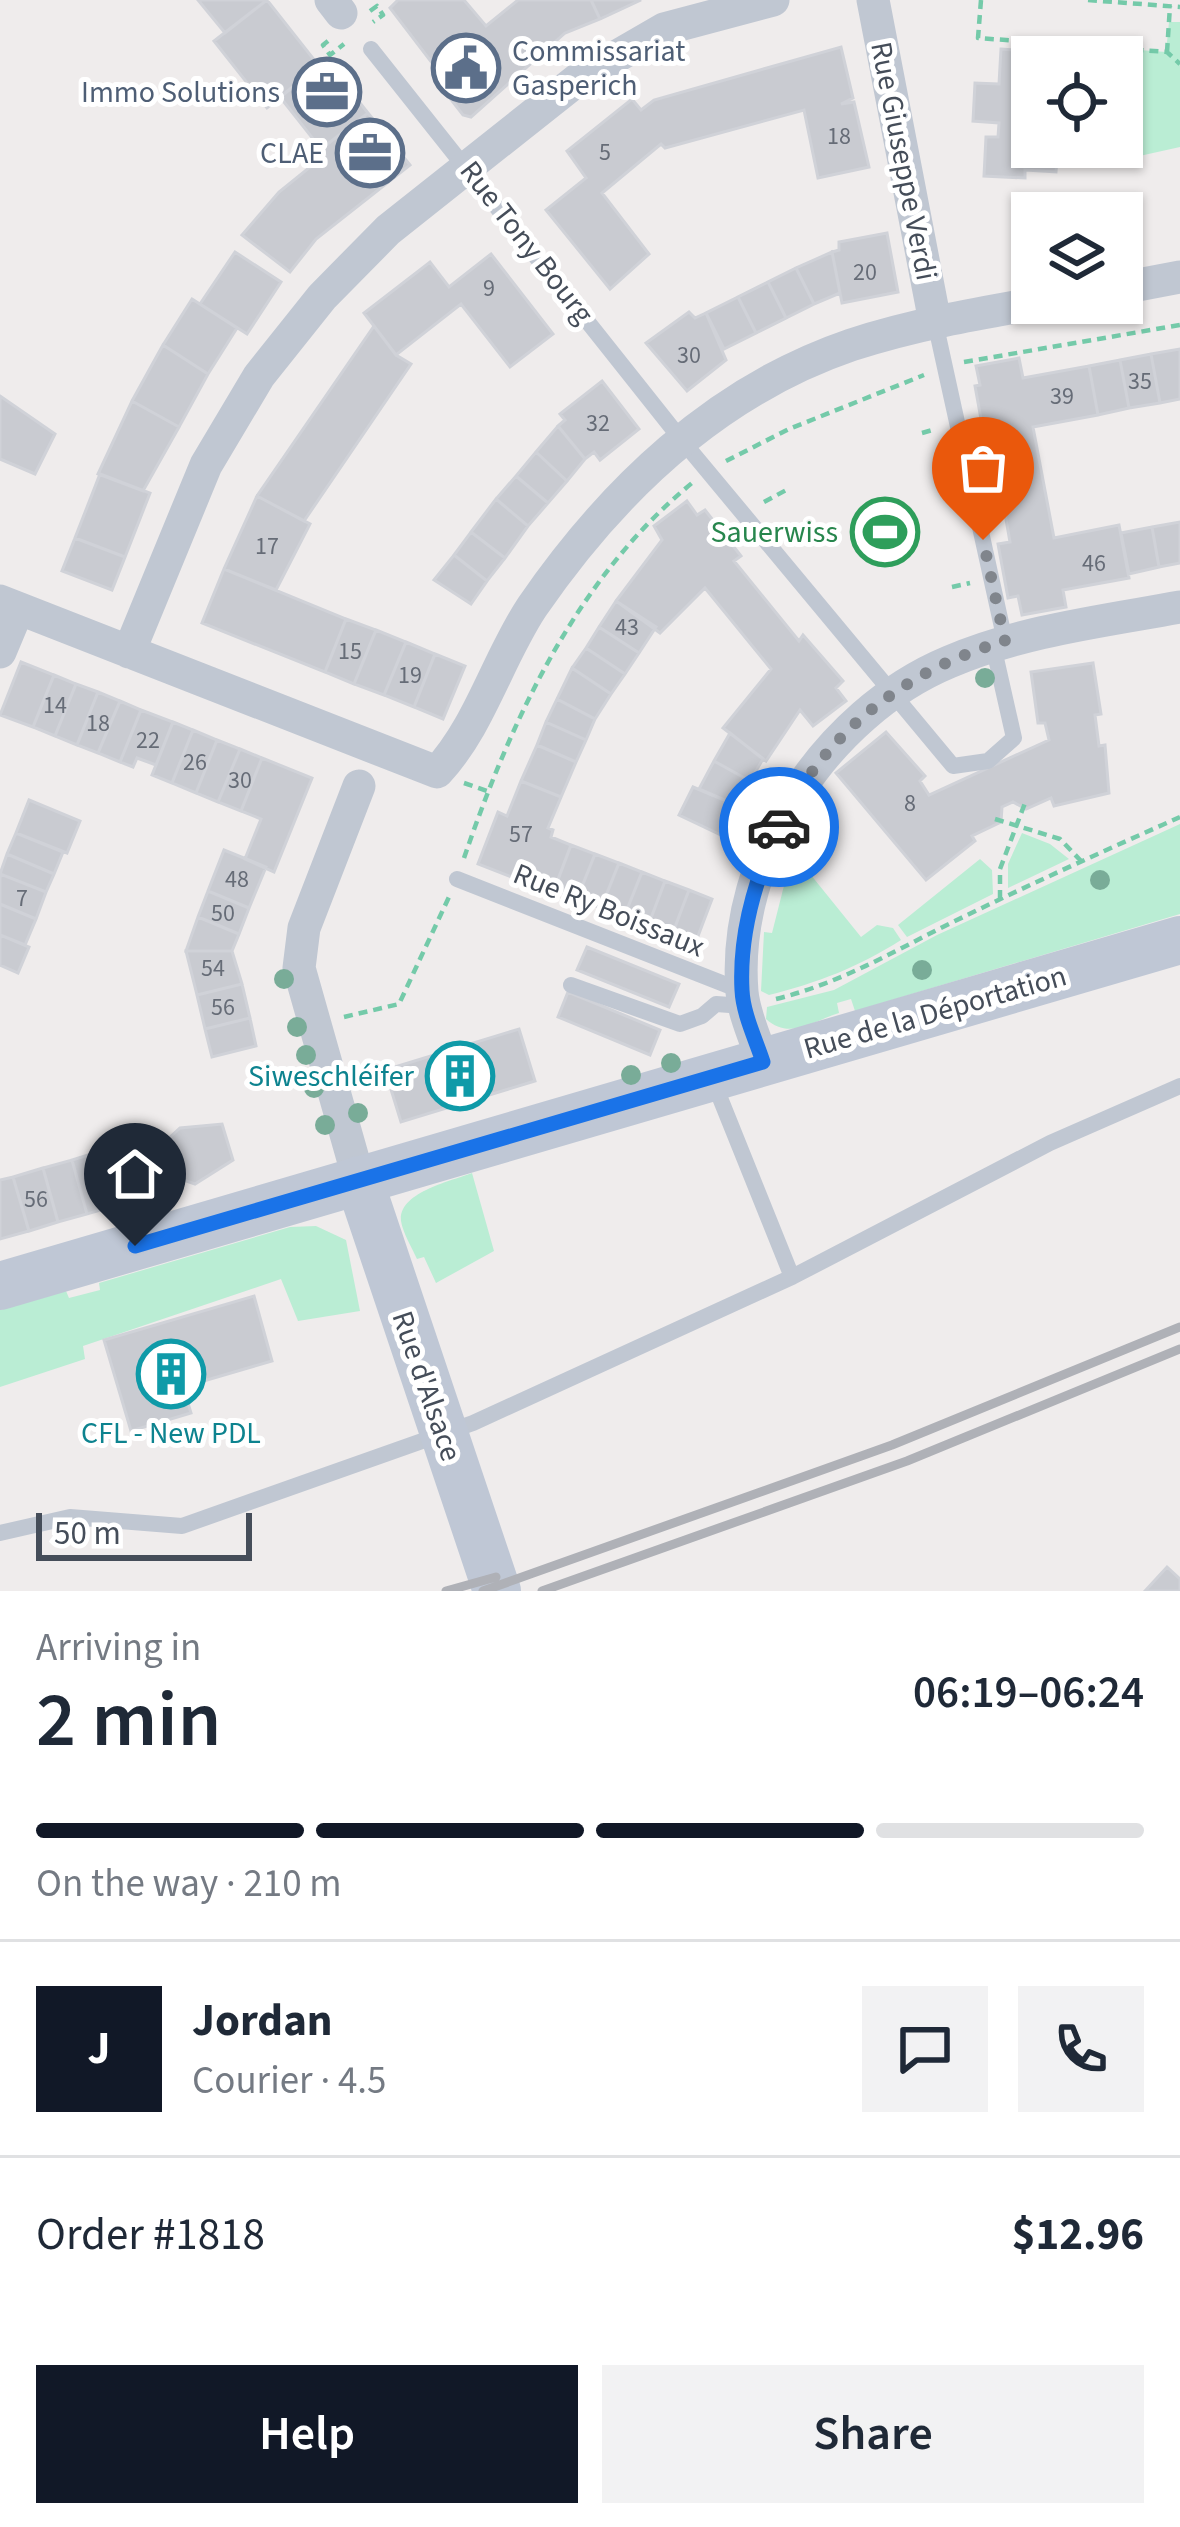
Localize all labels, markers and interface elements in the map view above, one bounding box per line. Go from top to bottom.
place label: Commissariat Gasperich [512,30,685,107]
public building icon: Commissariat Gasperich [431,33,501,103]
map controls [1011,36,1143,324]
button: locate [1011,36,1143,168]
street label: Rue Giuseppe Verdi [859,38,948,284]
office icon: Immo Solutions [292,57,362,127]
place label: Immo Solutions [81,71,280,114]
office icon: CLAE [335,118,405,188]
house number: 18 [827,119,851,154]
place label: CLAE [260,132,324,175]
house number: 5 [599,135,611,170]
street label: Rue Tony Bourg [449,152,604,333]
button: layers [1011,192,1143,324]
house number: 20 [853,255,877,290]
house number: 9 [483,271,495,306]
house number: 30 [677,338,701,373]
house number: 35 [1128,364,1152,399]
house number: 39 [1050,379,1074,414]
house number: 32 [586,406,610,441]
pin [932,417,1034,540]
icon: bag [950,435,1016,501]
sports icon: Sauerwiss [850,497,920,567]
place label: Sauerwiss [711,511,838,554]
house number: 17 [255,529,279,564]
house number: 46 [1082,546,1106,581]
house number: 43 [615,610,639,645]
house number: 15 [338,634,362,669]
house number: 19 [398,658,422,693]
house number: 14 [43,688,67,723]
house number: 18 [86,706,110,741]
house number: 22 [136,723,160,758]
house number: 26 [183,745,207,780]
house number: 30 [228,763,252,798]
courier [719,767,839,887]
house number: 8 [904,786,916,821]
icon: car [746,794,812,860]
house number: 57 [509,817,533,852]
street label: Rue Ry Boissaux [507,853,711,968]
house number: 48 [225,862,249,897]
house number: 7 [16,881,28,916]
house number: 50 [211,896,235,931]
house number: 54 [201,951,225,986]
street label: Rue de la Déportation [799,954,1072,1071]
house number: 56 [211,990,235,1025]
building icon: Siweschléifer [425,1041,495,1111]
place label: Siweschléifer [248,1055,415,1098]
pin [84,1123,186,1246]
icon: home [102,1141,168,1207]
house number: 56 [24,1182,48,1217]
street label: Rue d'Alsace [381,1305,472,1467]
building icon: CFL - New PDL [136,1339,206,1409]
place label: CFL - New PDL [81,1412,261,1455]
scale bar [36,1507,252,1560]
text: 50 m [54,1510,121,1557]
text: Arriving in [36,1620,201,1676]
text: 06:19–06:24 [913,1661,1144,1725]
text: 2 min [36,1665,221,1776]
text: On the way · 210 m [36,1856,342,1912]
button: chat [862,1986,988,2112]
button: phone [1018,1986,1144,2112]
text: Jordan [192,1989,333,2053]
text: J [88,2017,110,2081]
text: Courier · 4.5 [192,2053,386,2109]
text: Order #1818 [36,2203,265,2267]
text: $12.96 [1012,2203,1144,2267]
button: Help [36,2365,578,2503]
button: Share [602,2365,1144,2503]

